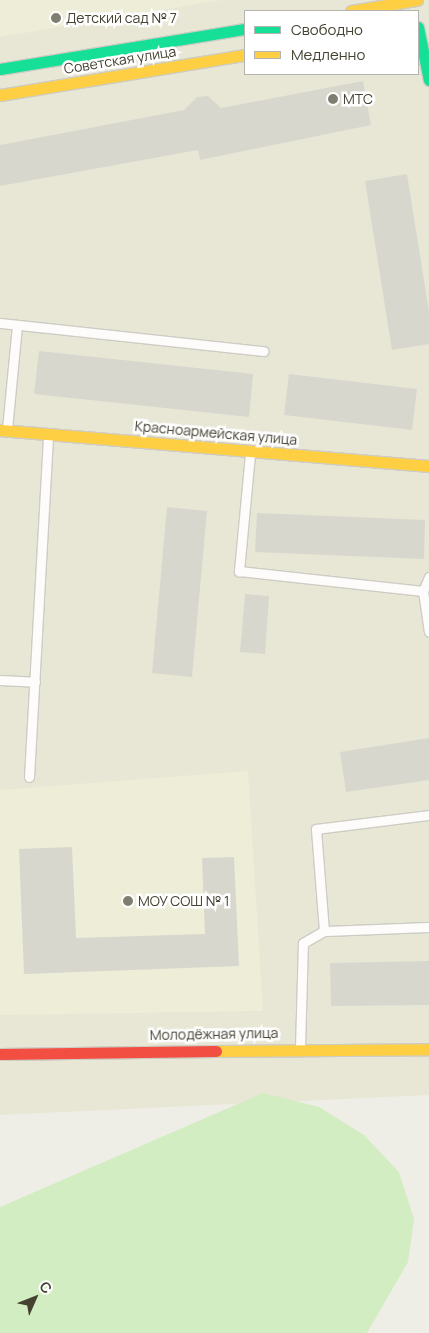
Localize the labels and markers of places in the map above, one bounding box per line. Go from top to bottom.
place label: Детский сад № 7 [66,10,177,26]
marker: Детский сад № 7 [50,12,62,24]
place label: МТС [343,91,373,107]
marker: МТС [327,93,339,105]
place label: МОУ СОШ № 1 [138,893,230,909]
marker: МОУ СОШ № 1 [122,895,134,907]

